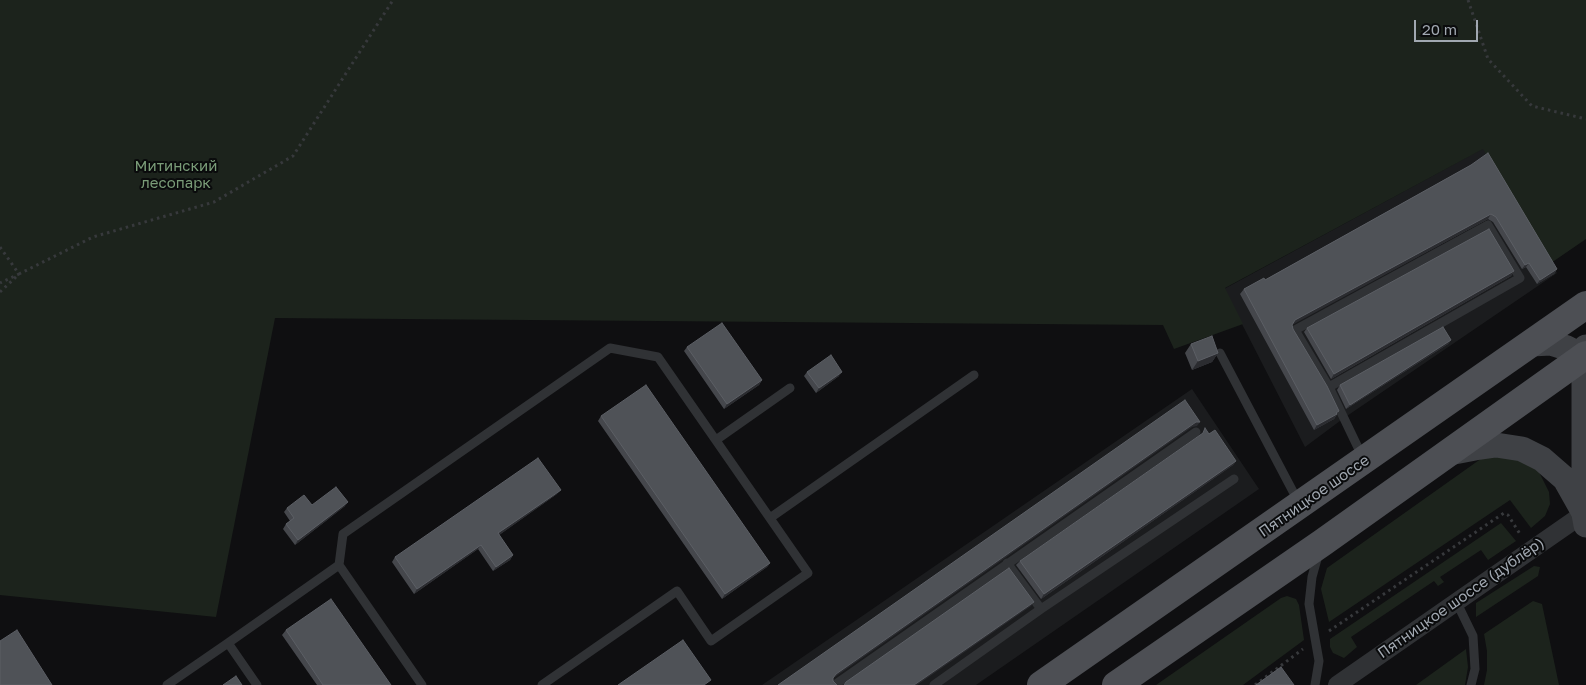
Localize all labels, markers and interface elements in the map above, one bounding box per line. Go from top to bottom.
scale bar [1416,10,1480,42]
text: 20 m [1422,20,1457,38]
park label: Митинский лесопарк [135,157,217,192]
street label: Пятницкое шоссе [1255,451,1373,541]
street label: Пятницкое шоссе (дублёр) [1374,534,1548,662]

